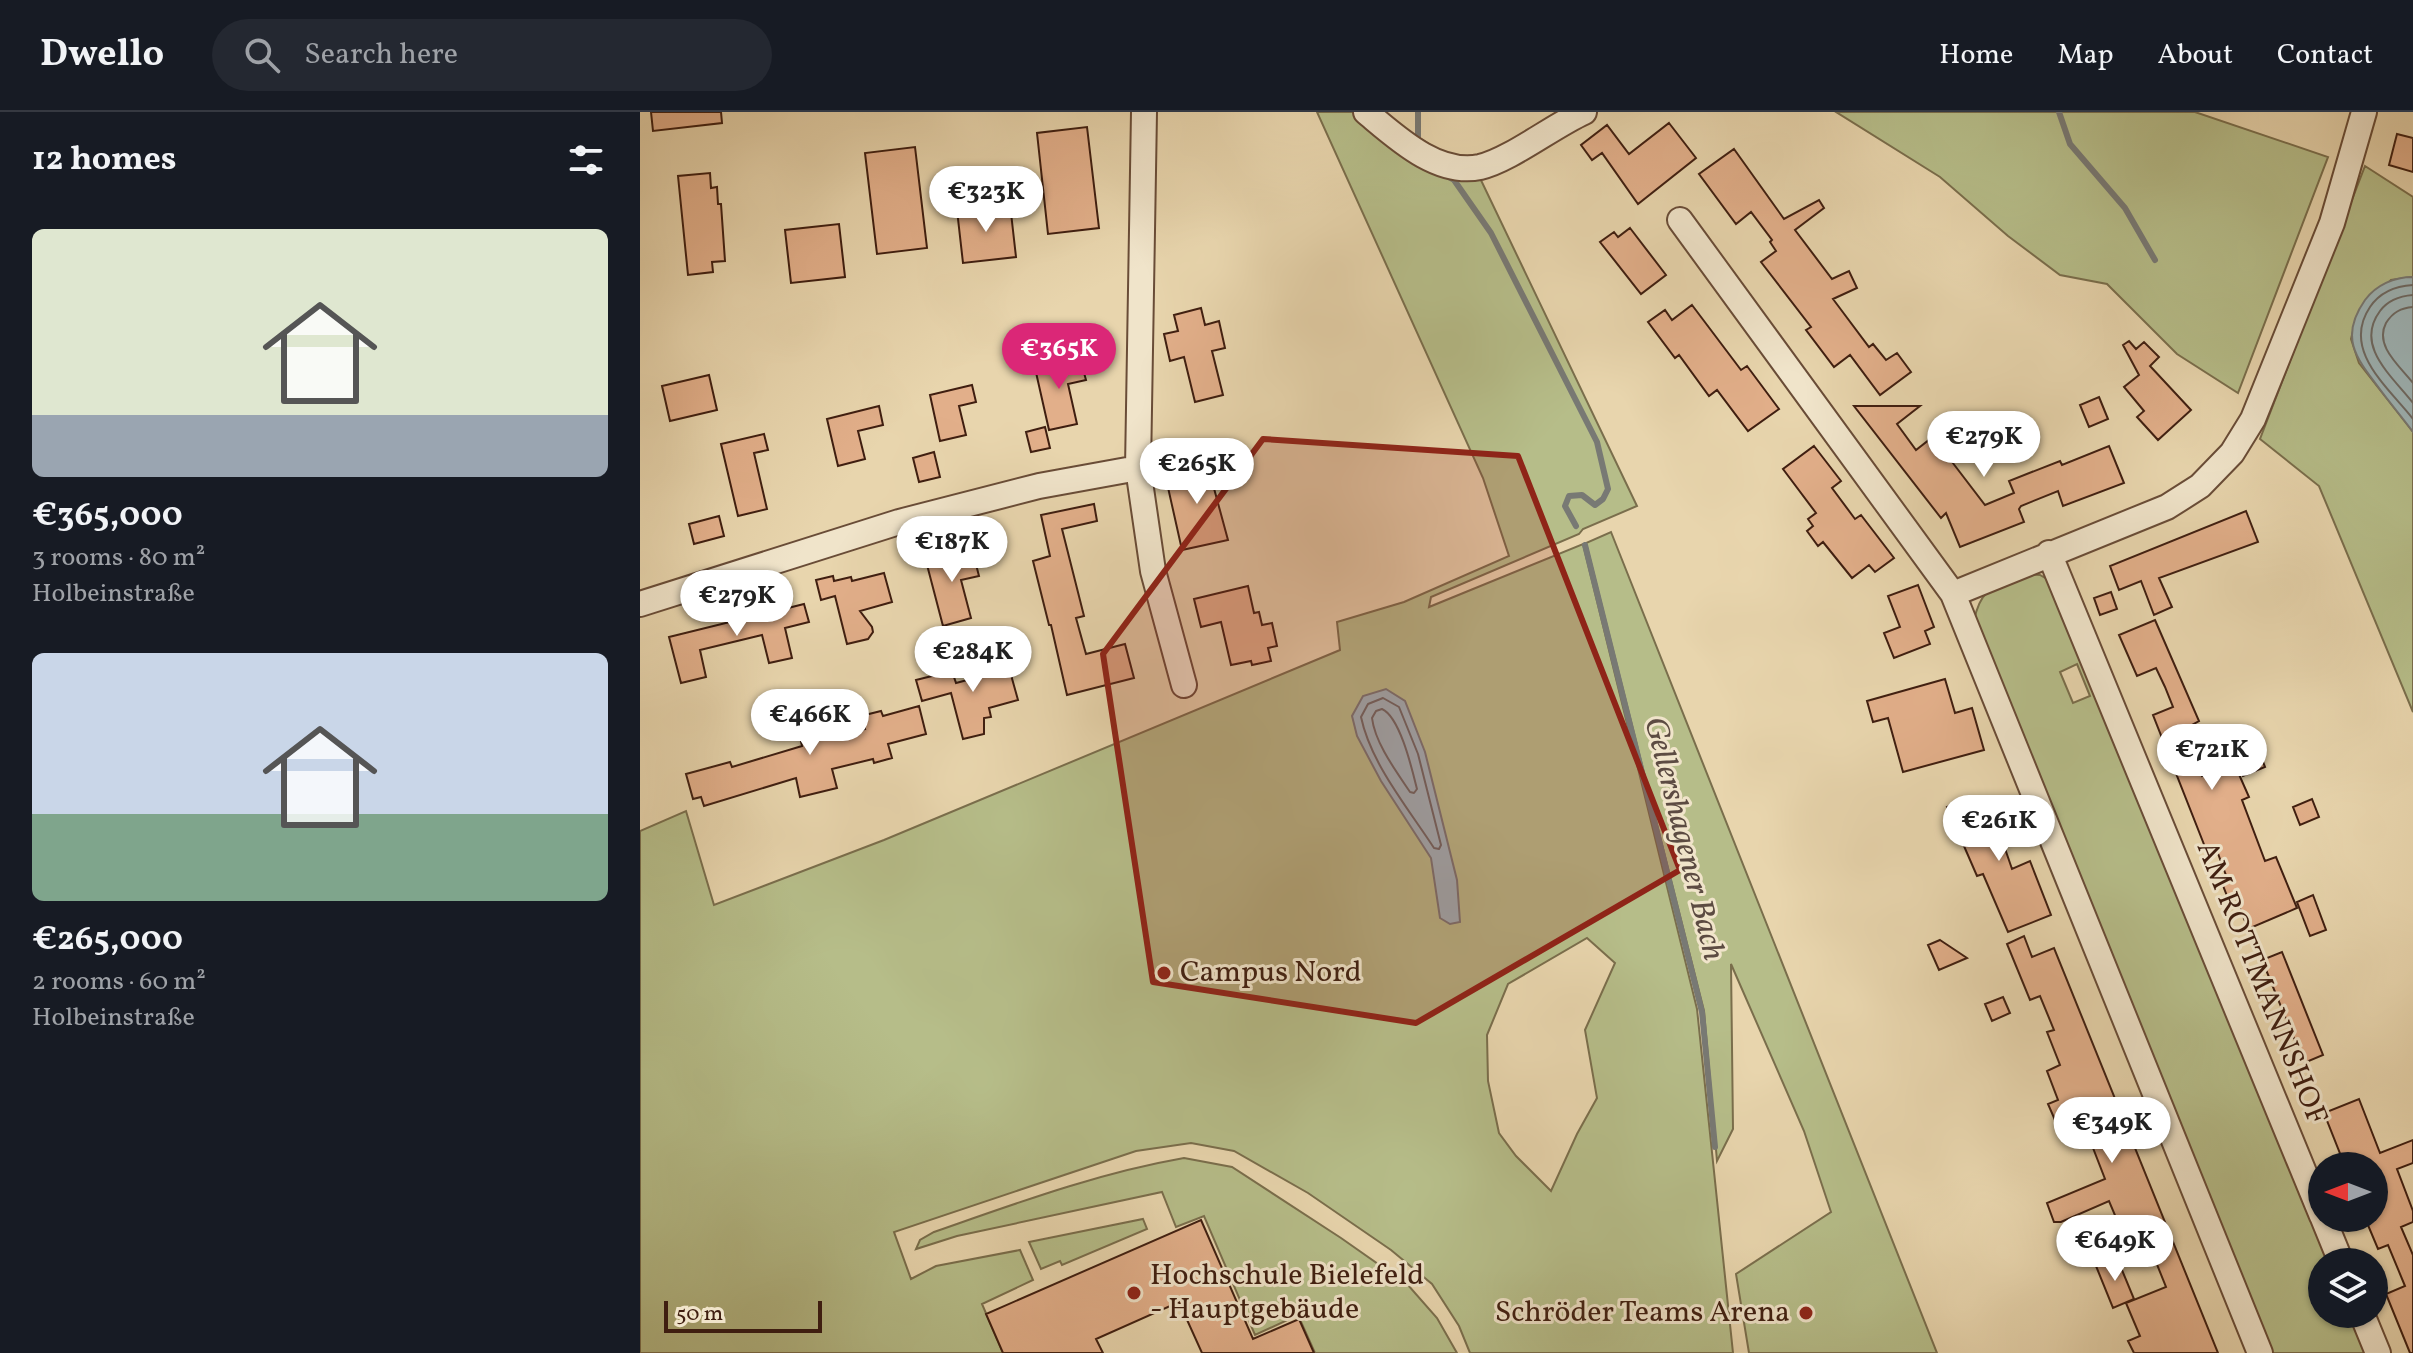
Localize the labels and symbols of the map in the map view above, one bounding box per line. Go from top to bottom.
pin: €323K [930,166,1042,234]
pin: €365K [1003,323,1115,391]
pin: €279K [1928,411,2040,479]
pin: €265K [1141,438,1253,506]
pin: €187K [896,516,1008,584]
pin: €279K [681,570,793,638]
pin: €284K [917,626,1029,694]
pin: €466K [754,689,866,757]
water label: Gellershagener Bach [1632,713,1734,965]
pin: €721K [2156,724,2268,792]
pin: €261K [1943,795,2055,863]
street label: AM ROTTMANNSHOF [2185,835,2337,1131]
place label: Campus Nord [1180,952,1362,994]
marker: Campus Nord [1155,964,1173,982]
pin: €349K [2056,1097,2168,1165]
north arrow [2308,1152,2388,1232]
pin: €649K [2059,1215,2171,1283]
place label: Hochschule Bielefeld - Hauptgebäude [1150,1255,1424,1331]
marker: Hochschule Bielefeld - Hauptgebäude [1125,1284,1143,1302]
place label: Schröder Teams Arena [1495,1292,1790,1334]
scale bar [664,1297,822,1333]
marker: Schröder Teams Arena [1797,1304,1815,1322]

